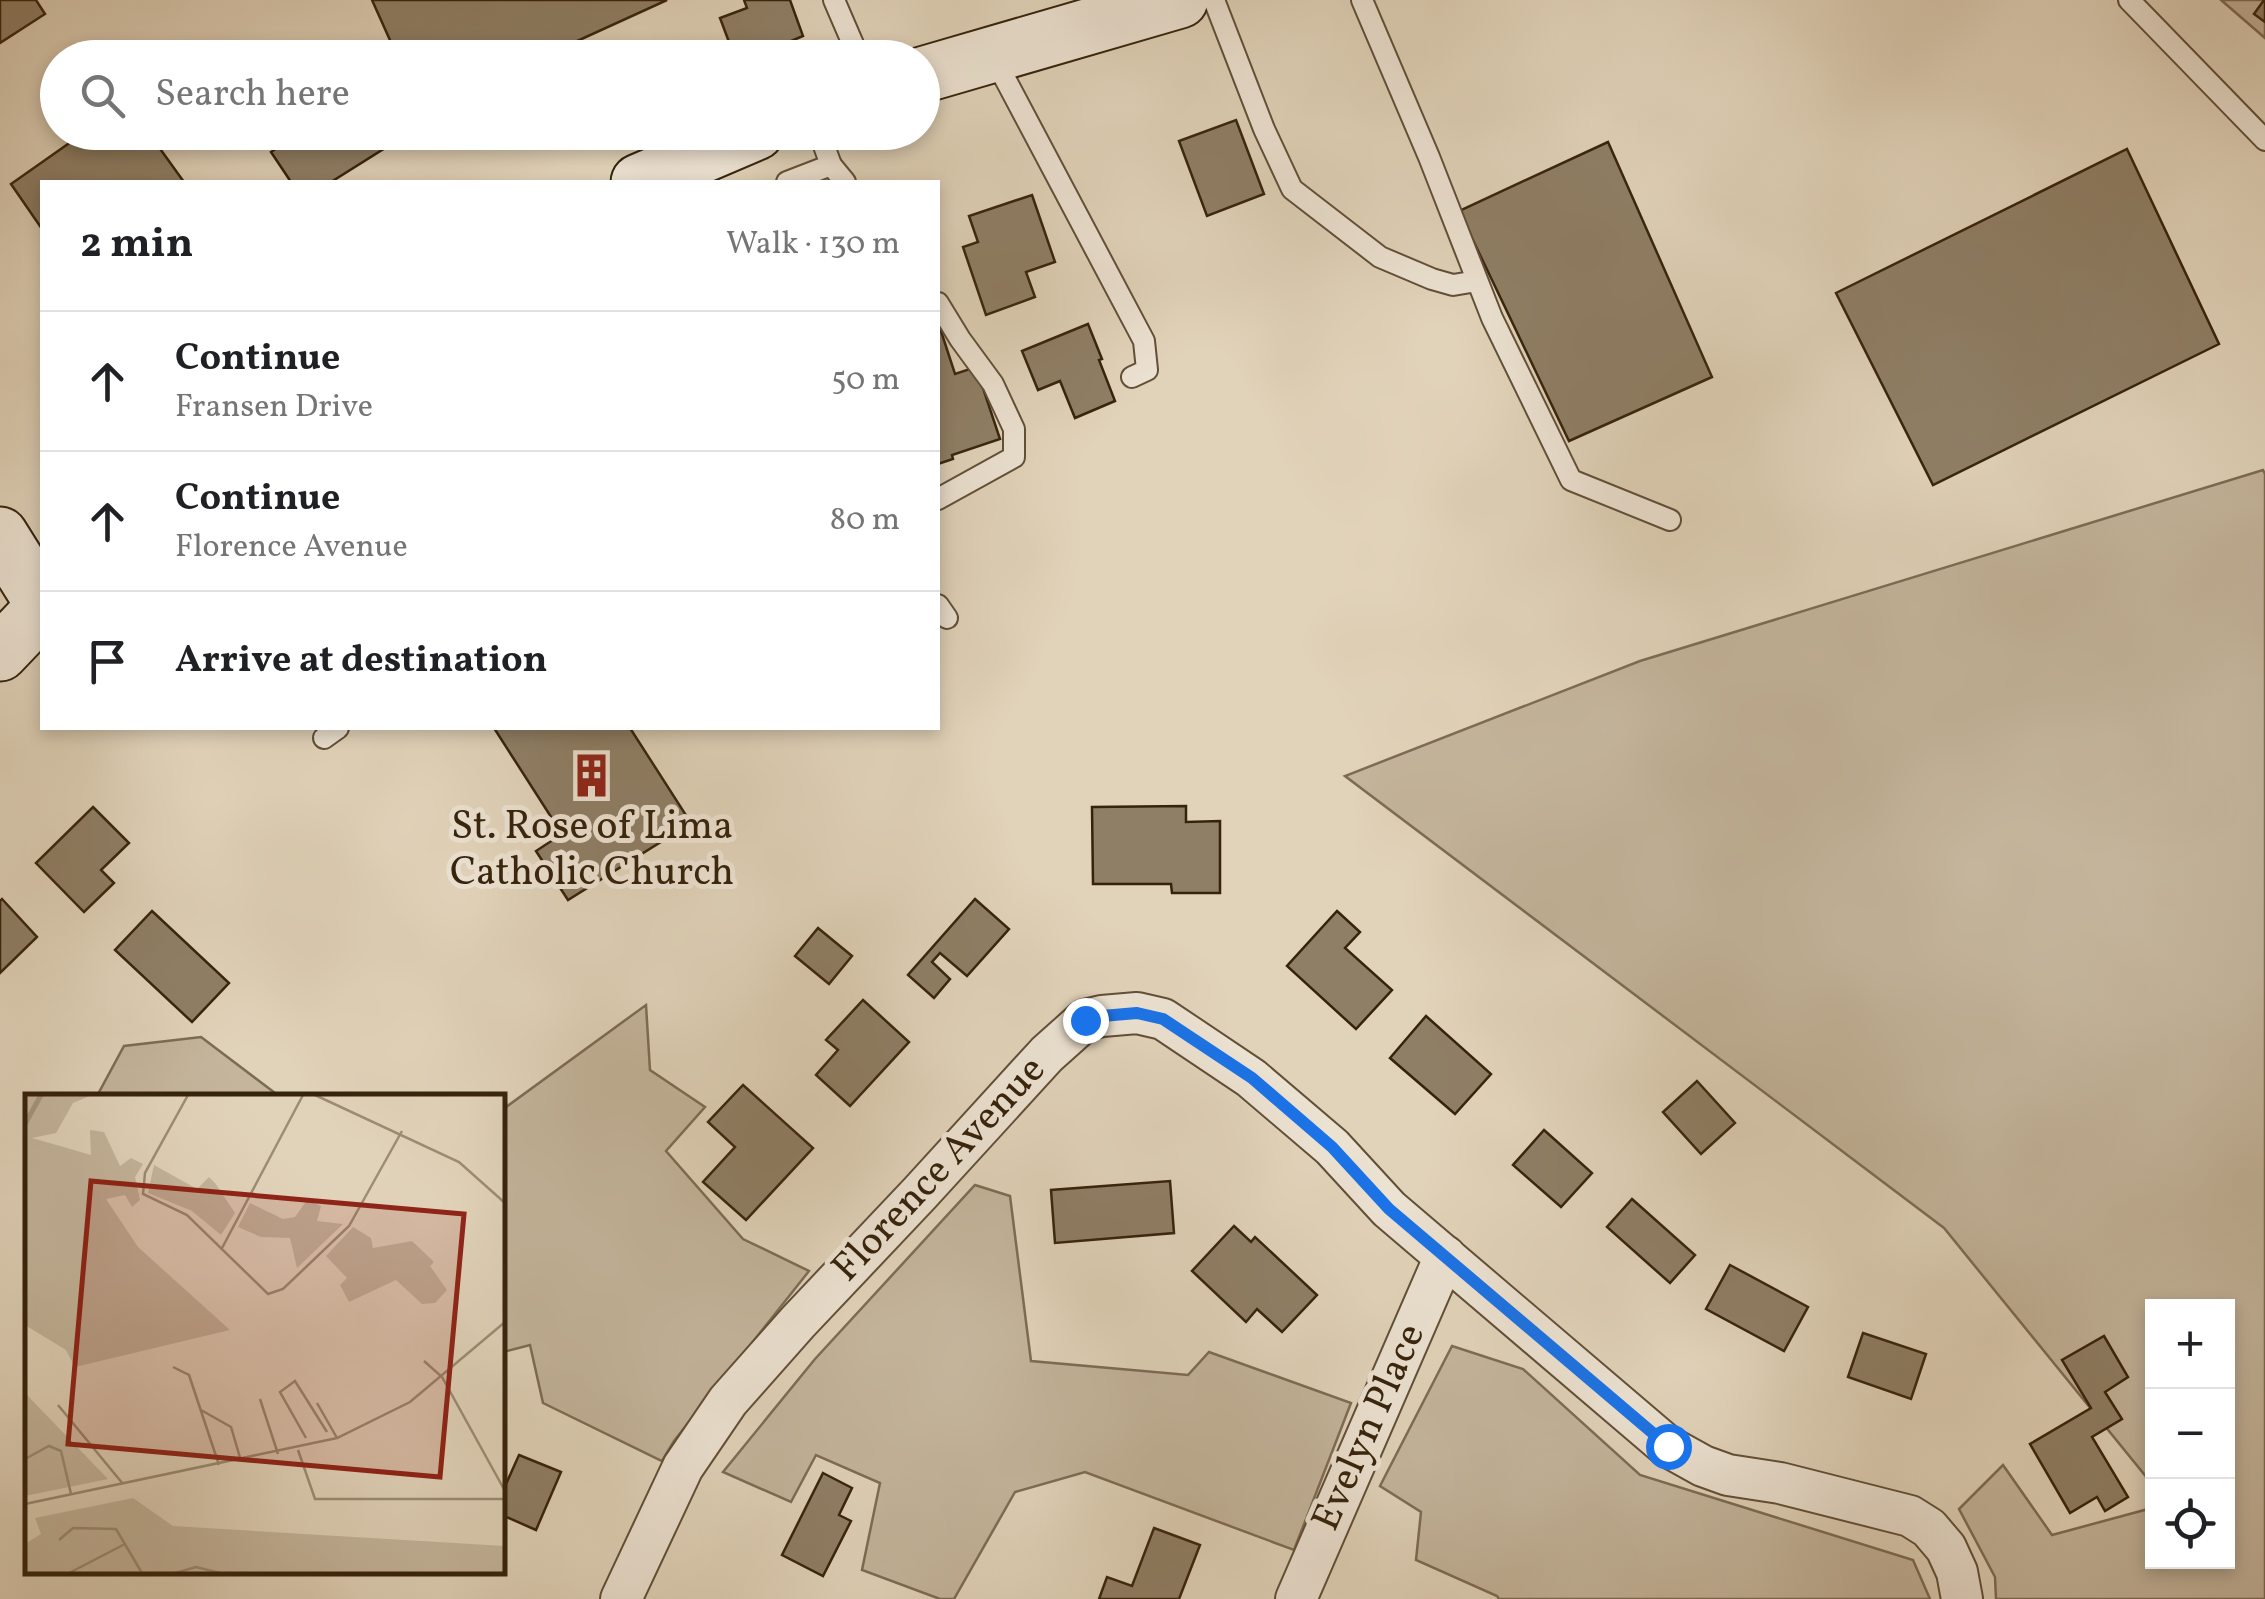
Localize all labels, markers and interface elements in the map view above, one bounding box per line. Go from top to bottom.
search box [40,40,940,150]
icon: search [75,68,130,123]
text: Search here [155,69,350,122]
text: 2 min [80,216,193,275]
text: Walk · 130 m [726,223,900,267]
text: Continue [175,333,340,386]
icon: ahead [80,354,135,409]
text: 50 m [831,359,900,403]
text: Fransen Drive [175,386,373,430]
text: Continue [175,473,340,526]
icon: ahead [80,494,135,549]
text: 80 m [830,499,900,543]
text: Florence Avenue [175,526,408,570]
icon: arrive [80,634,135,689]
text: Arrive at destination [175,635,548,688]
building icon: St. Rose of Lima Catholic Church [568,751,616,799]
place label: St. Rose of Lima Catholic Church [450,800,734,902]
route end [1063,998,1109,1044]
street label: Florence Avenue [820,1045,1060,1295]
inset map [25,1094,505,1574]
map controls [2145,1299,2235,1569]
button: + [2145,1299,2235,1389]
street label: Evelyn Place [1299,1316,1441,1540]
button: − [2145,1389,2235,1479]
route start [1646,1424,1692,1470]
button: locate [2145,1479,2235,1569]

